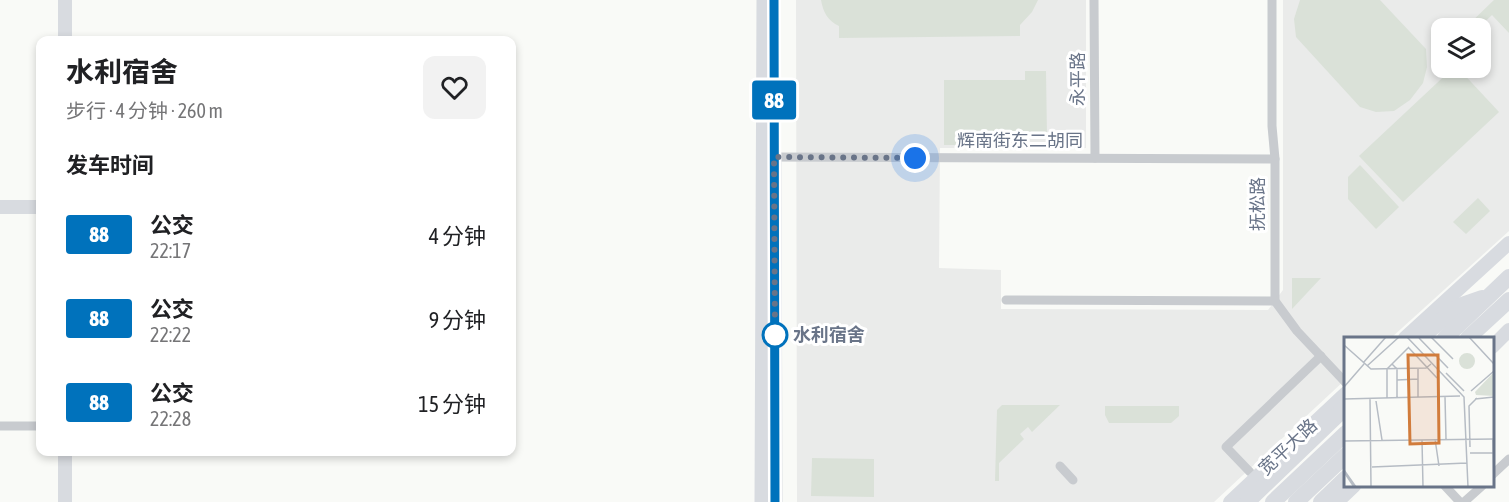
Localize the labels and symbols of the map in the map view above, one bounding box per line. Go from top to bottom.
street label: 永平路 [1067,52,1088,106]
line badge: 88 [747,80,801,120]
street label: 辉南街东二胡同 [957,130,1083,151]
your location [900,143,930,173]
street label: 抚松路 [1247,177,1268,231]
marker: 水利宿舍 [762,322,788,348]
place label: 水利宿舍 [793,324,865,345]
inset map [1344,337,1494,487]
street label: 宽平大路 [1254,414,1321,479]

